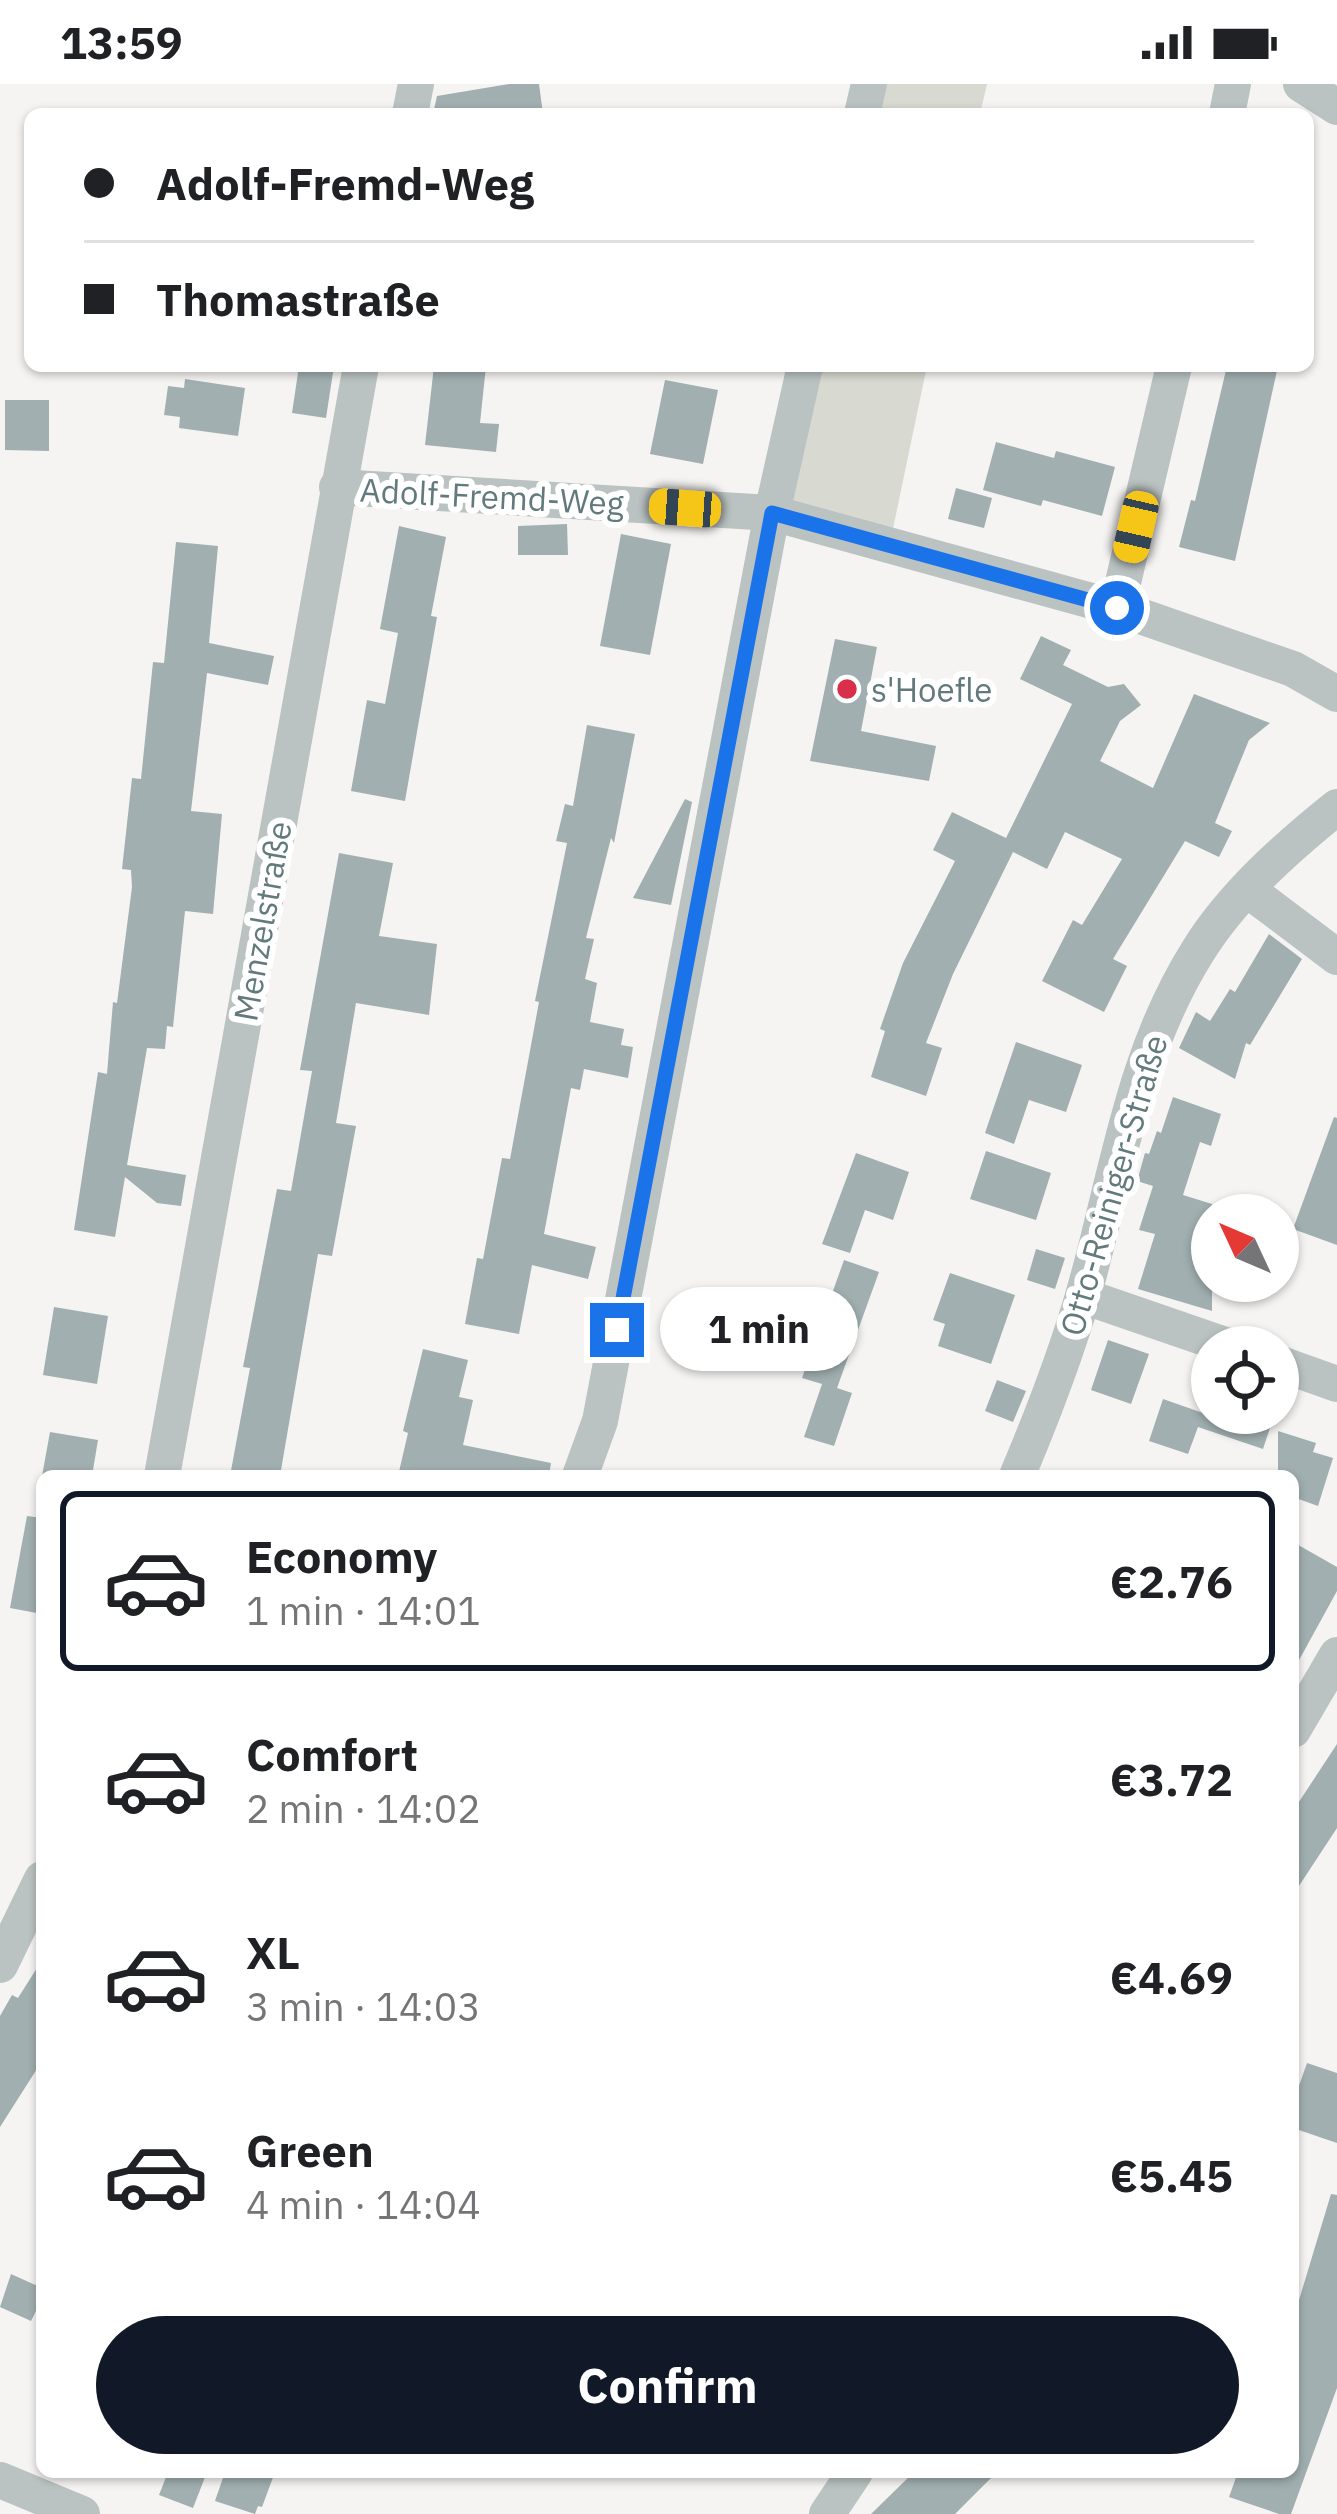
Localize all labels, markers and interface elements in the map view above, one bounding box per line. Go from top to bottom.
text: 13:59 [60,13,183,71]
text: Adolf-Fremd-Weg [156,154,534,212]
text: Thomastraße [156,270,440,328]
street label: Adolf-Fremd-Weg [359,468,626,524]
car [648,488,722,528]
car [1110,488,1162,566]
route start [1090,581,1144,635]
place label: s'Hoefle [871,668,992,711]
marker: s'Hoefle [834,676,860,702]
street label: Menzelstraße [223,818,301,1024]
street label: Otto-Reiniger-Straße [1049,1030,1177,1340]
north arrow [1191,1194,1299,1302]
map controls [1191,1194,1299,1434]
callout: 1 min [659,1288,857,1372]
route end [590,1303,644,1357]
text: 1 min [708,1303,810,1354]
button: locate [1191,1326,1299,1434]
icon: car [102,1527,210,1635]
text: Economy [246,1527,437,1585]
text: €2.76 [1110,1552,1233,1610]
text: 1 min · 14:01 [246,1585,481,1636]
icon: car [102,1725,210,1833]
text: Comfort [246,1725,418,1783]
text: €3.72 [1110,1750,1233,1808]
text: 2 min · 14:02 [246,1783,481,1834]
icon: car [102,1923,210,2031]
text: XL [246,1923,300,1981]
text: €4.69 [1110,1948,1233,2006]
text: 3 min · 14:03 [246,1981,481,2032]
icon: car [102,2121,210,2229]
text: Green [246,2121,374,2179]
text: €5.45 [1110,2146,1233,2204]
text: 4 min · 14:04 [246,2179,481,2230]
button: Confirm [96,2316,1239,2454]

